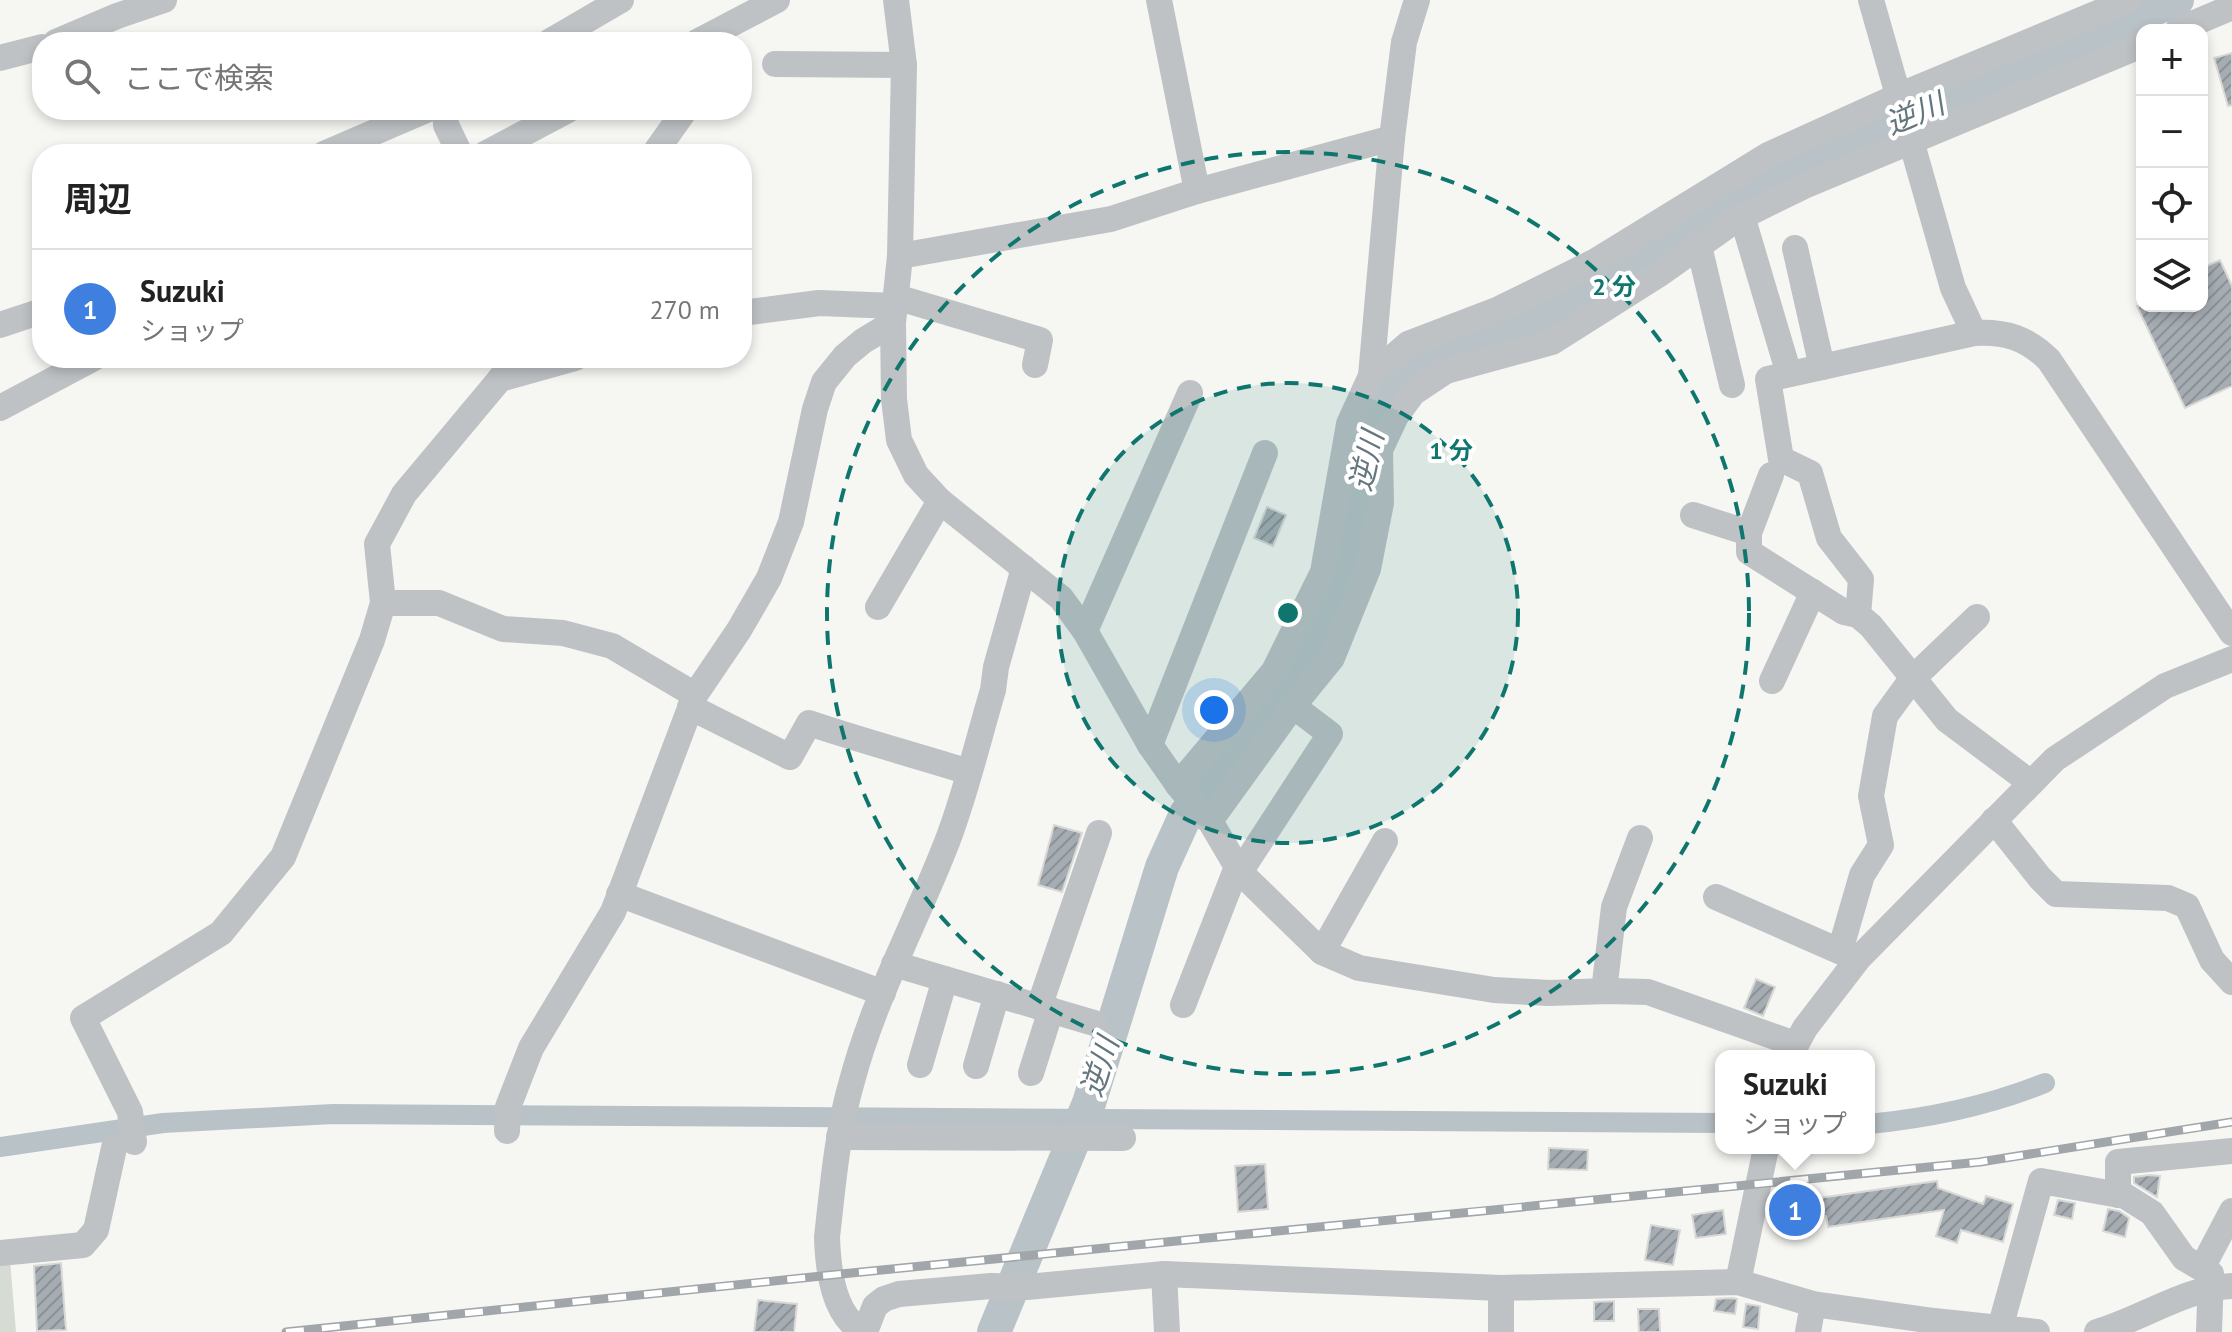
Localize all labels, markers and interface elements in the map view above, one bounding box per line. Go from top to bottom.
map controls [2136,24,2208,312]
button: + [2136,24,2208,96]
search box [32,32,752,120]
icon: search [60,54,104,98]
text: ここで検索 [124,58,274,97]
water label: 逆川 [1879,82,1952,142]
button: − [2136,96,2208,168]
button: locate [2136,168,2208,240]
text: 周辺 [64,176,132,220]
button: layers [2136,240,2208,312]
text: Suzuki [140,271,225,310]
text: 2 分 [1592,271,1636,302]
text: 1 [83,293,97,326]
text: 270 m [649,293,720,326]
text: ショップ [140,314,244,347]
water label: 逆川 [1340,424,1392,494]
text: 1 分 [1429,435,1473,466]
centre of rings [1274,599,1302,627]
your location [1194,690,1234,730]
water label: 逆川 [1071,1029,1127,1101]
popup [1715,1050,1875,1154]
text: Suzuki [1743,1064,1828,1103]
text: ショップ [1743,1107,1847,1140]
pin: 1 [1769,1180,1821,1240]

